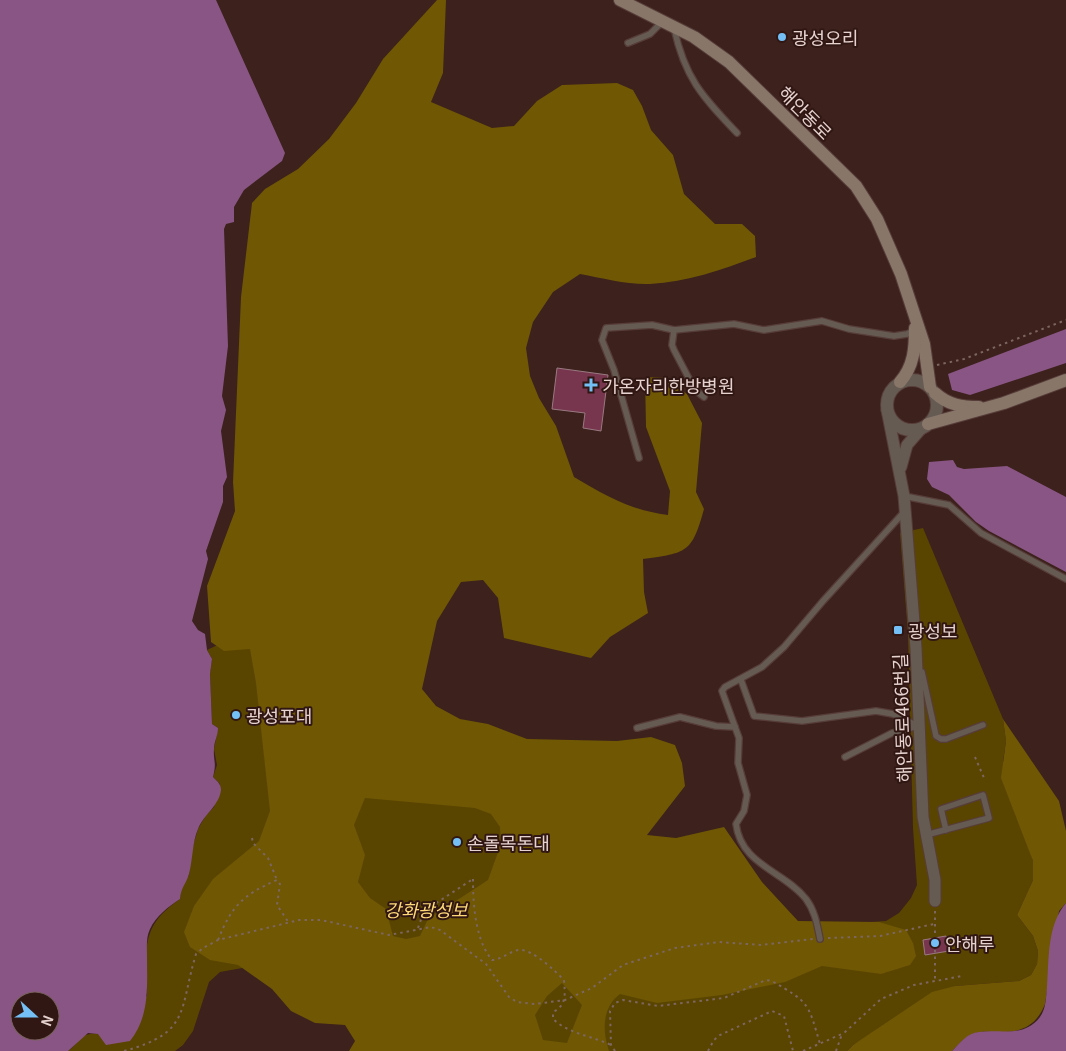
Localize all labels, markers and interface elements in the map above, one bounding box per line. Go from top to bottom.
place label: 광성오리 [792,24,858,50]
marker: 광성오리 [776,31,788,43]
street label: 해안동로 [773,79,839,145]
place label: 가온자리한방병원 [602,372,734,398]
marker: 가온자리한방병원 [584,378,598,392]
place label: 광성보 [908,617,958,643]
marker: 광성보 [892,624,904,636]
street label: 해안동로466번길 [886,653,916,783]
place label: 광성포대 [246,702,312,728]
marker: 광성포대 [230,709,242,721]
place label: 손돌목돈대 [467,829,550,855]
marker: 손돌목돈대 [451,836,463,848]
park label: 강화광성보 [385,896,469,922]
place label: 안해루 [945,930,995,956]
marker: 안해루 [929,937,941,949]
north arrow [10,991,60,1041]
text: N [37,1013,59,1030]

